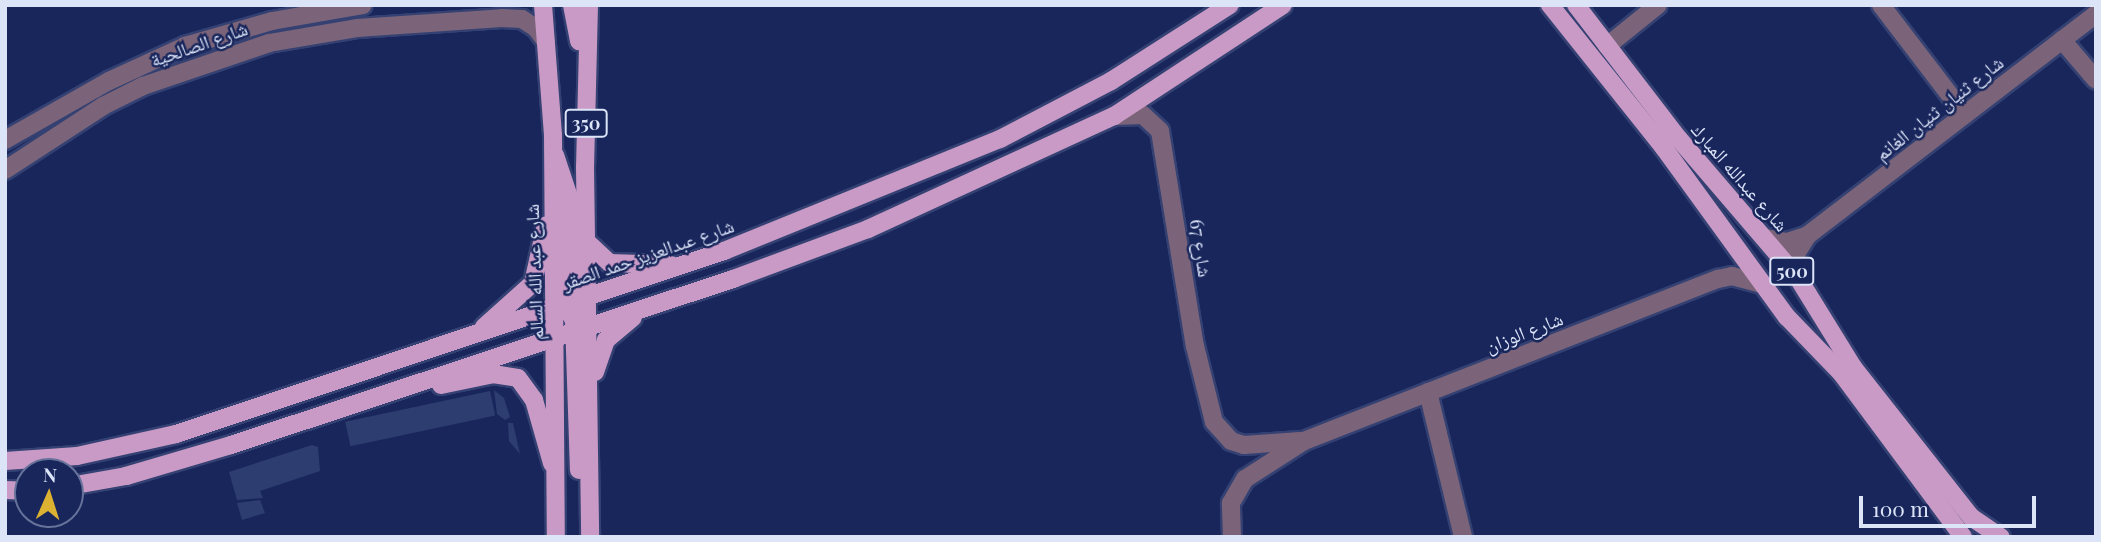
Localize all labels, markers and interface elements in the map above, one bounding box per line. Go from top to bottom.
street label: شارع الصالحية [147,17,251,71]
street label: شارع ثنيان ثنيان الغانم [1870,51,2008,165]
road number: 350 [563,109,609,138]
street label: شارع عبدالله المبارك [1687,118,1793,236]
street label: شارع عبد الله السالم [520,204,548,340]
street label: شارع عبدالعزيز حمد الصقر [559,214,737,294]
street label: شارع 67 [1185,217,1217,279]
road number: 500 [1769,256,1815,286]
street label: شارع الوزان [1482,307,1566,357]
north arrow [14,458,84,528]
text: N [42,461,58,487]
scale bar [1863,482,2040,526]
text: 100 m [1872,494,1929,522]

